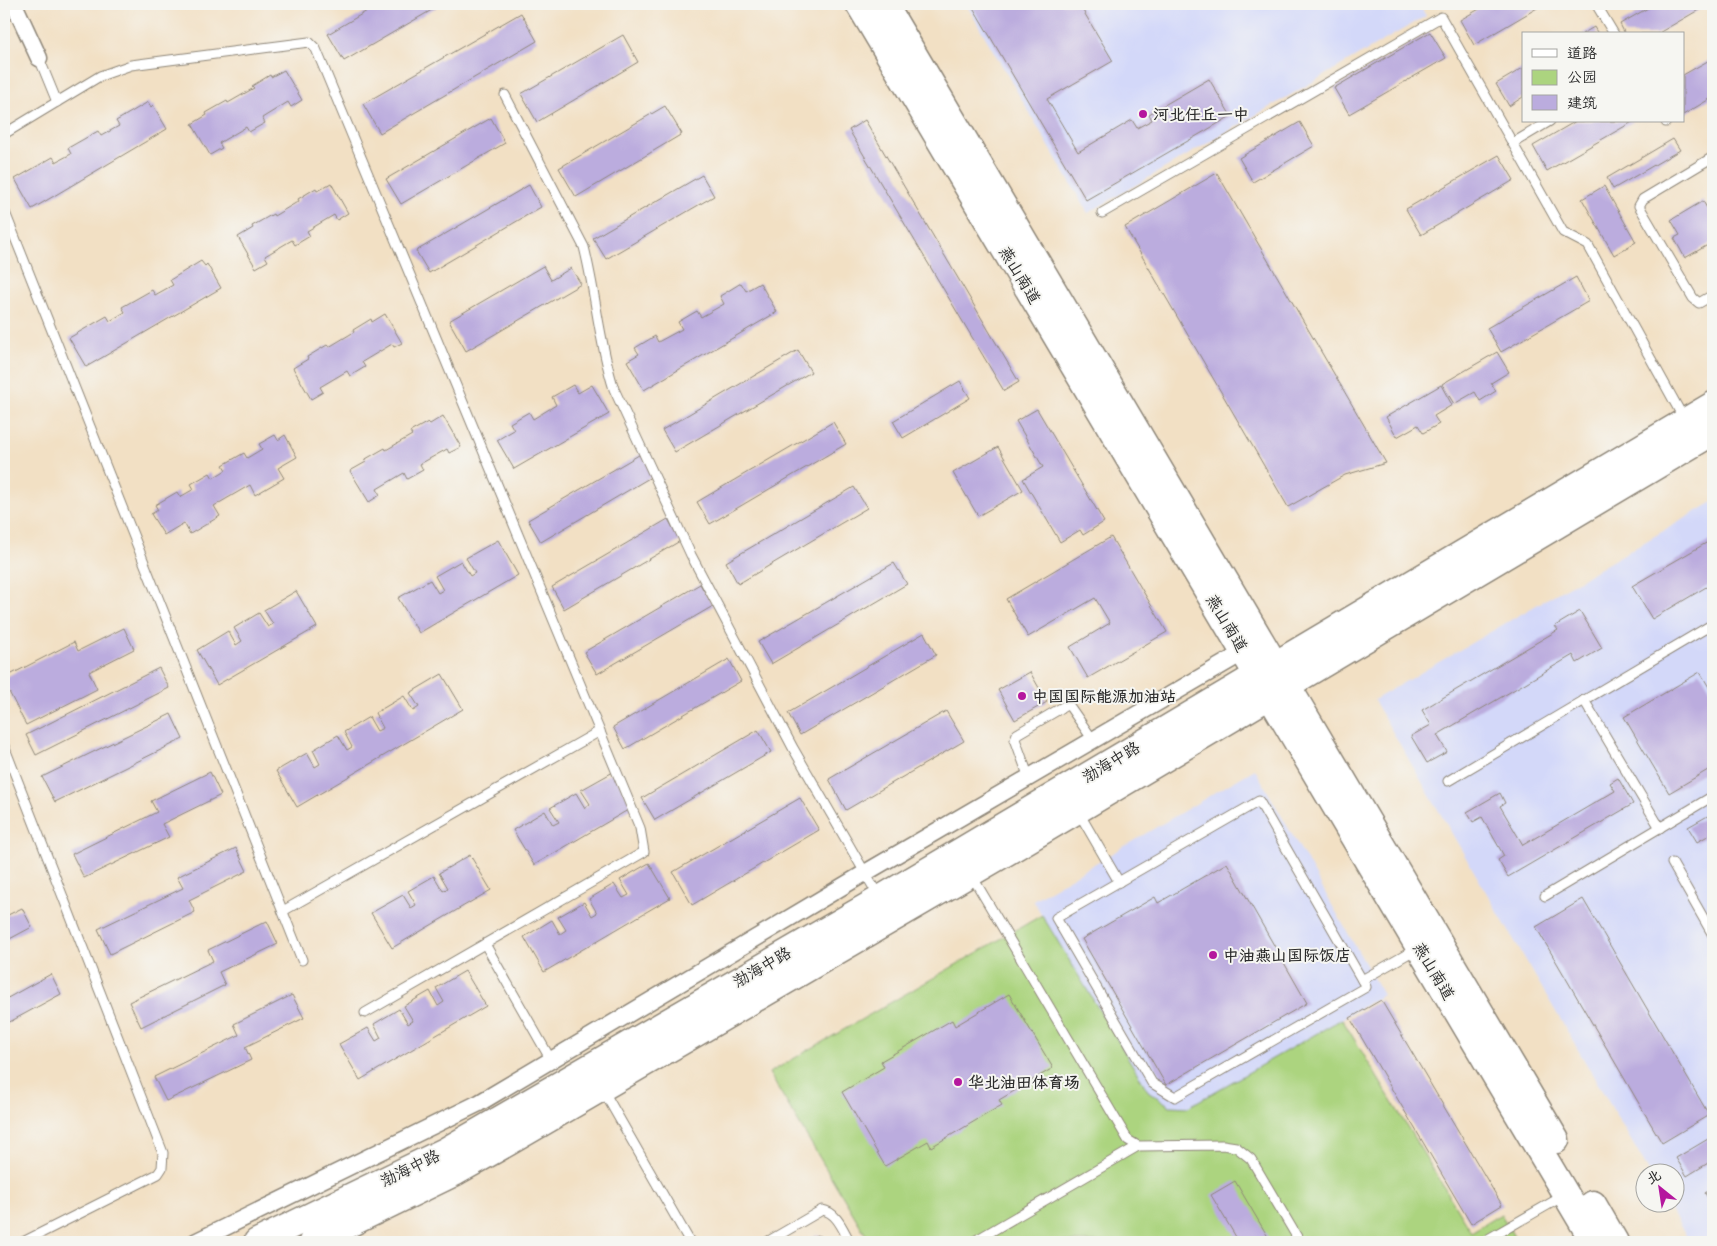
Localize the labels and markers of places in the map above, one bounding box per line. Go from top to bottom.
place label: 河北任丘一中 [1153,100,1249,129]
marker: 河北任丘一中 [1137,108,1149,120]
place label: 中国国际能源加油站 [1032,682,1176,711]
marker: 中国国际能源加油站 [1016,690,1028,702]
place label: 中油燕山国际饭店 [1223,941,1351,970]
marker: 中油燕山国际饭店 [1207,949,1219,961]
place label: 华北油田体育场 [968,1068,1080,1097]
marker: 华北油田体育场 [952,1076,964,1088]

